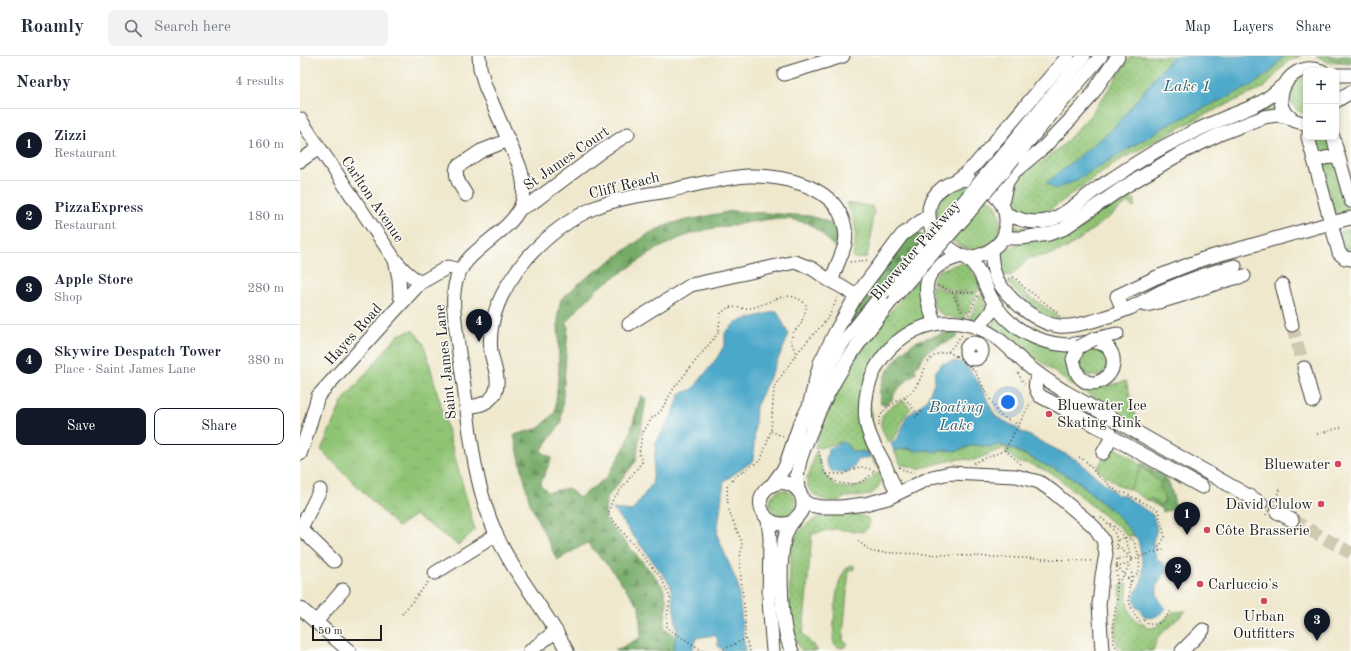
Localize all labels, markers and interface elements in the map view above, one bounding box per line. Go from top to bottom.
search box [108,10,388,46]
icon: search [122,17,144,39]
text: Roamly [20,18,84,37]
text: Search here [154,20,231,35]
text: Map [1185,20,1211,34]
text: Layers [1233,20,1274,34]
text: Share [1296,20,1331,34]
map controls [1303,68,1339,140]
button: + [1303,68,1339,104]
text: Nearby [16,74,71,91]
text: 4 results [235,75,284,88]
water label: Lake 1 [1162,79,1211,95]
button: − [1303,104,1339,140]
street label: St James Court [521,124,612,194]
text: Zizzi [54,129,86,144]
text: 1 [25,138,33,151]
text: 160 m [247,138,284,151]
text: Restaurant [54,147,116,160]
street label: Carlton Avenue [337,154,406,246]
street label: Cliff Reach [588,170,661,202]
street label: Bluewater Parkway [869,198,964,304]
text: PizzaExpress [54,201,143,216]
text: 2 [25,210,33,223]
text: 180 m [247,210,284,223]
text: Restaurant [54,219,116,232]
text: Apple Store [54,273,133,288]
text: 3 [25,282,33,295]
text: 280 m [247,282,284,295]
text: Shop [54,291,82,304]
street label: Hayes Road [323,301,386,369]
street label: Saint James Lane [433,303,460,420]
pin: 4 [466,309,492,342]
text: Skywire Despatch Tower [54,345,221,360]
text: 4 [25,354,33,367]
text: 380 m [247,354,284,367]
text: Place · Saint James Lane [54,363,196,376]
your location [998,392,1018,412]
place label: Bluewater Ice Skating Rink [1057,399,1147,431]
water label: Boating Lake [928,400,983,434]
button: Save [16,408,146,445]
button: Share [154,408,284,445]
marker: Bluewater Ice Skating Rink [1044,409,1054,419]
place label: Bluewater [1264,458,1330,473]
marker: Bluewater [1333,459,1343,469]
place label: David Clulow [1225,498,1313,513]
marker: David Clulow [1316,499,1326,509]
pin: 1 [1174,502,1200,535]
place label: Côte Brasserie [1215,524,1310,539]
marker: Côte Brasserie [1202,525,1212,535]
pin: 2 [1165,557,1191,590]
place label: Carluccio's [1208,578,1278,593]
marker: Carluccio's [1195,579,1205,589]
marker: Urban Outfitters [1259,596,1269,606]
pin: 3 [1304,608,1330,641]
place label: Urban Outfitters [1233,610,1295,642]
scale bar [312,623,382,642]
text: 50 m [318,626,343,637]

